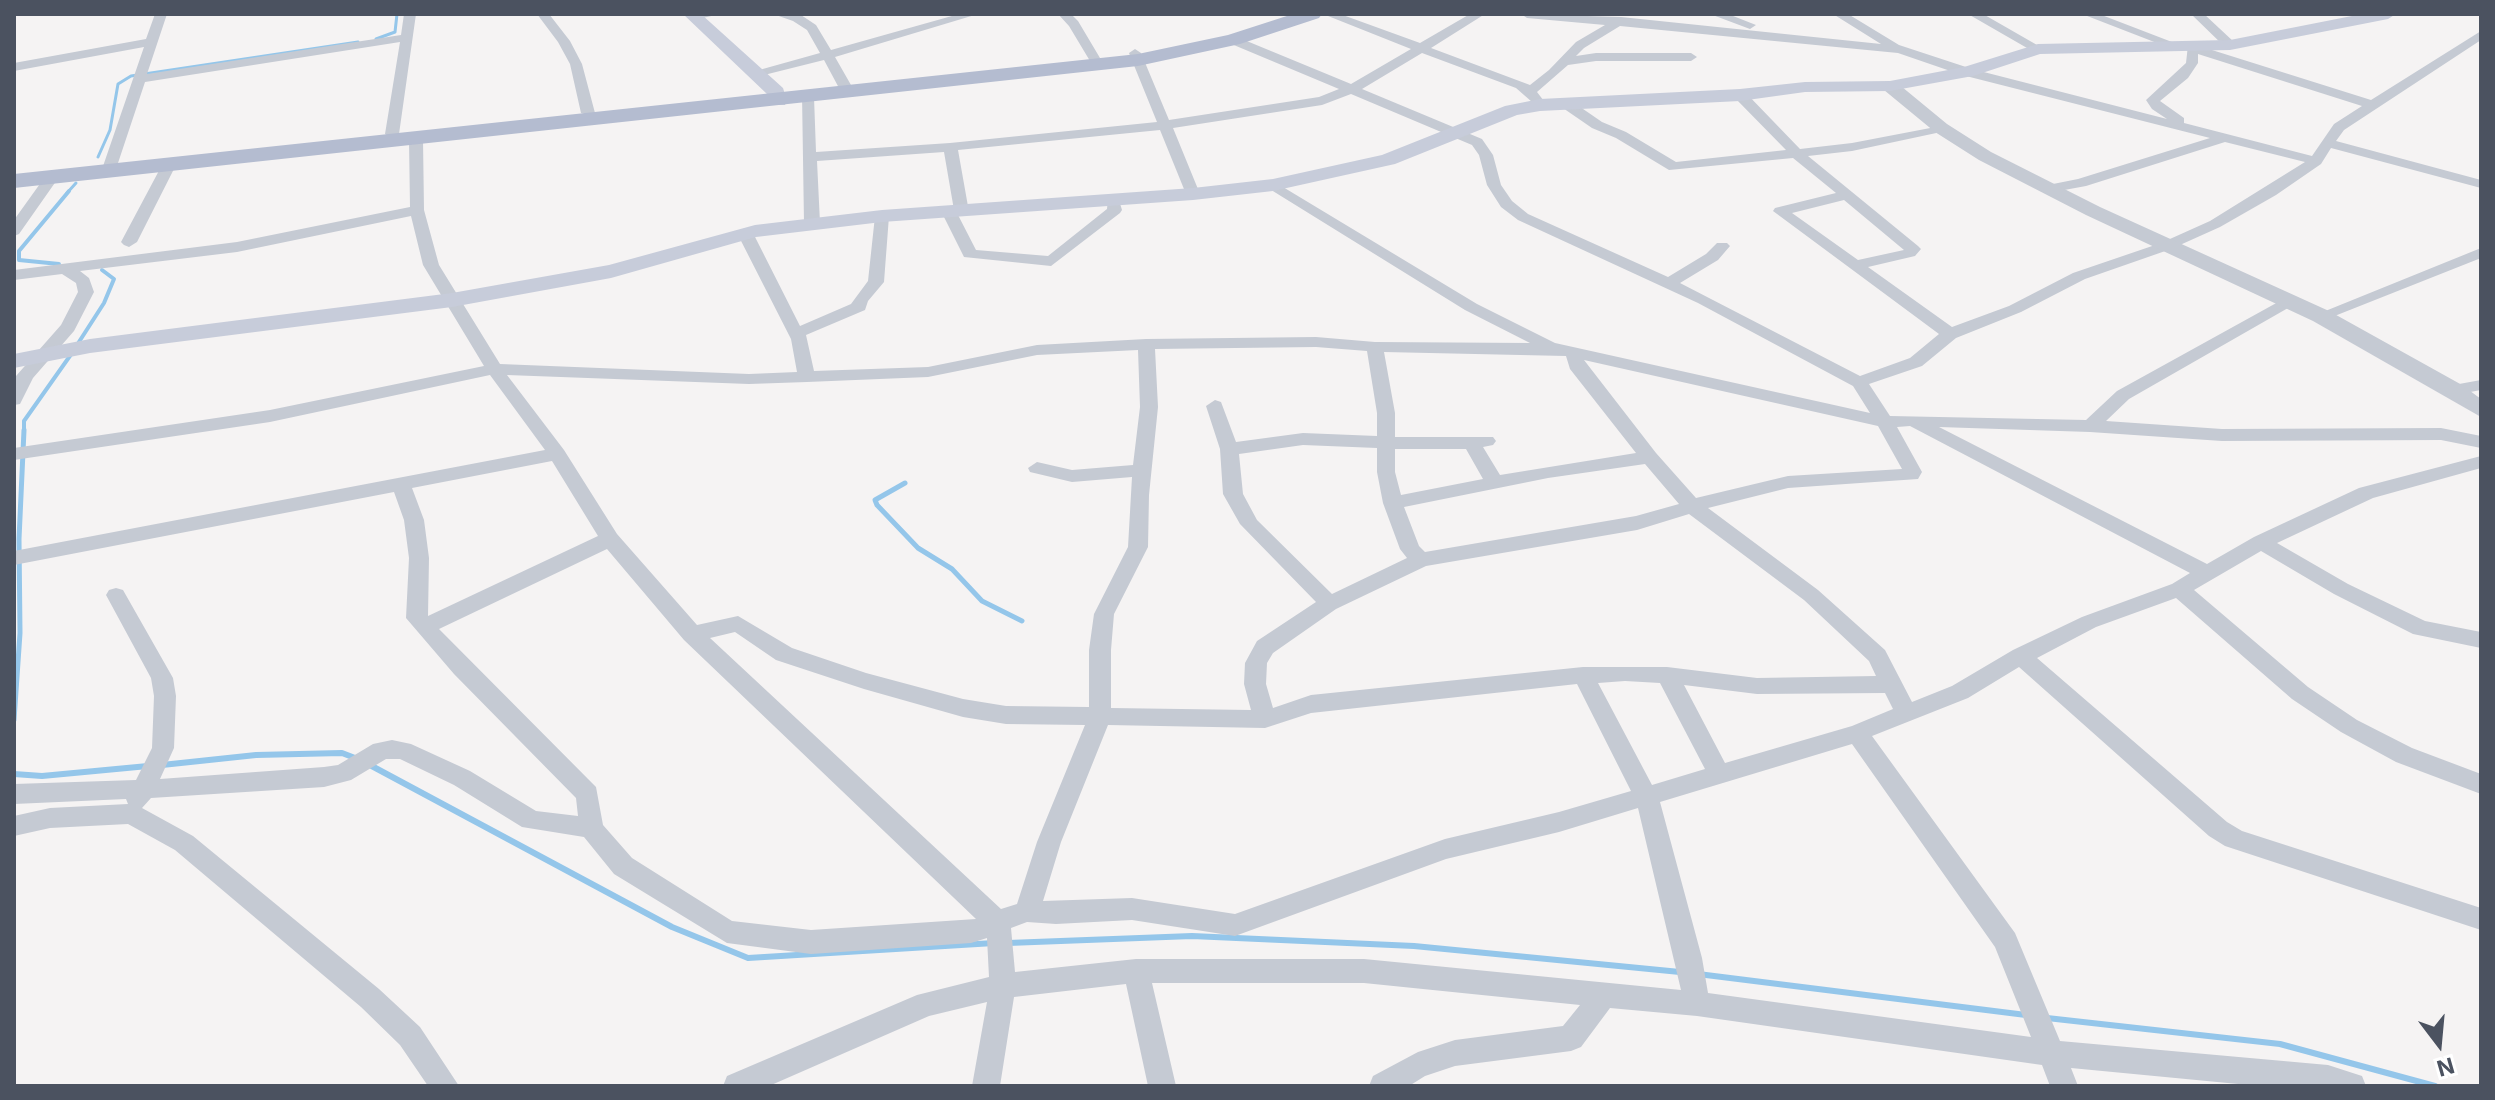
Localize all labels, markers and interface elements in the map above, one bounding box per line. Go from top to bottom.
north arrow [2399,1004,2479,1084]
text: N [2434,1052,2457,1082]

